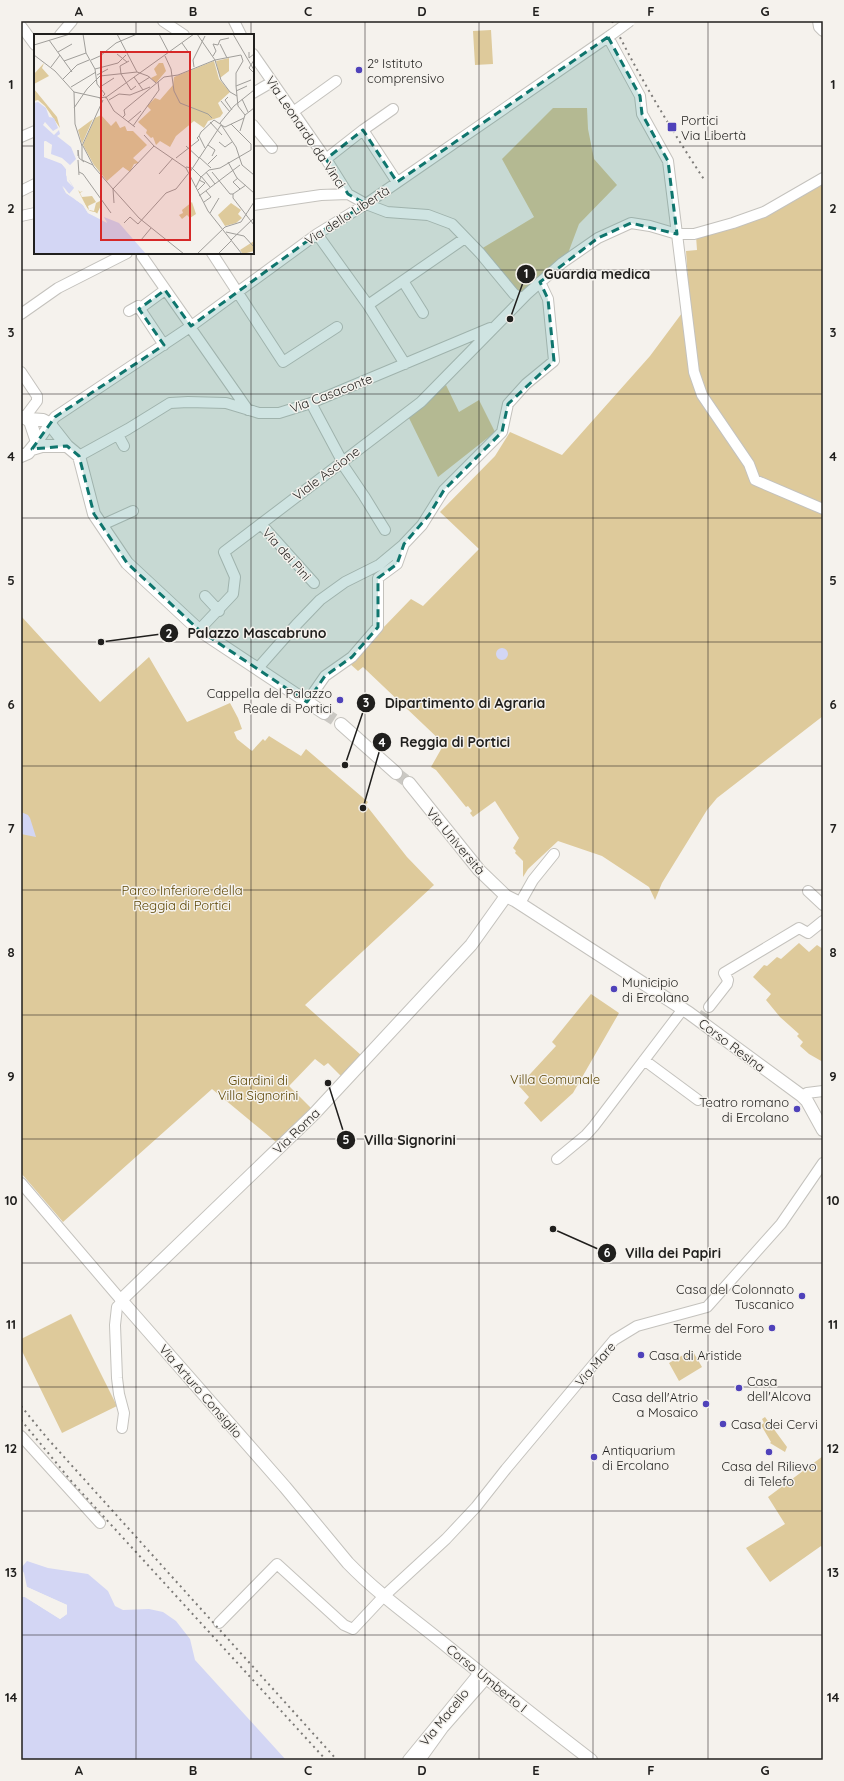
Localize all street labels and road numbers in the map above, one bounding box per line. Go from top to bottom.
street label: Via Leonardo da Vinci [262,73,350,191]
street label: Via della Libertà [302,182,392,248]
street label: Via Casaconte [287,370,375,416]
street label: Viale Ascione [289,443,363,503]
street label: Via dei Pini [259,524,315,584]
street label: Via Università [423,804,489,878]
street label: Corso Resina [696,1015,768,1075]
street label: Via Roma [269,1105,323,1157]
street label: Via Mare [571,1339,619,1389]
street label: Via Arturo Consiglio [156,1341,246,1441]
street label: Corso Umberto I [443,1641,531,1715]
street label: Via Macello [416,1685,472,1749]

